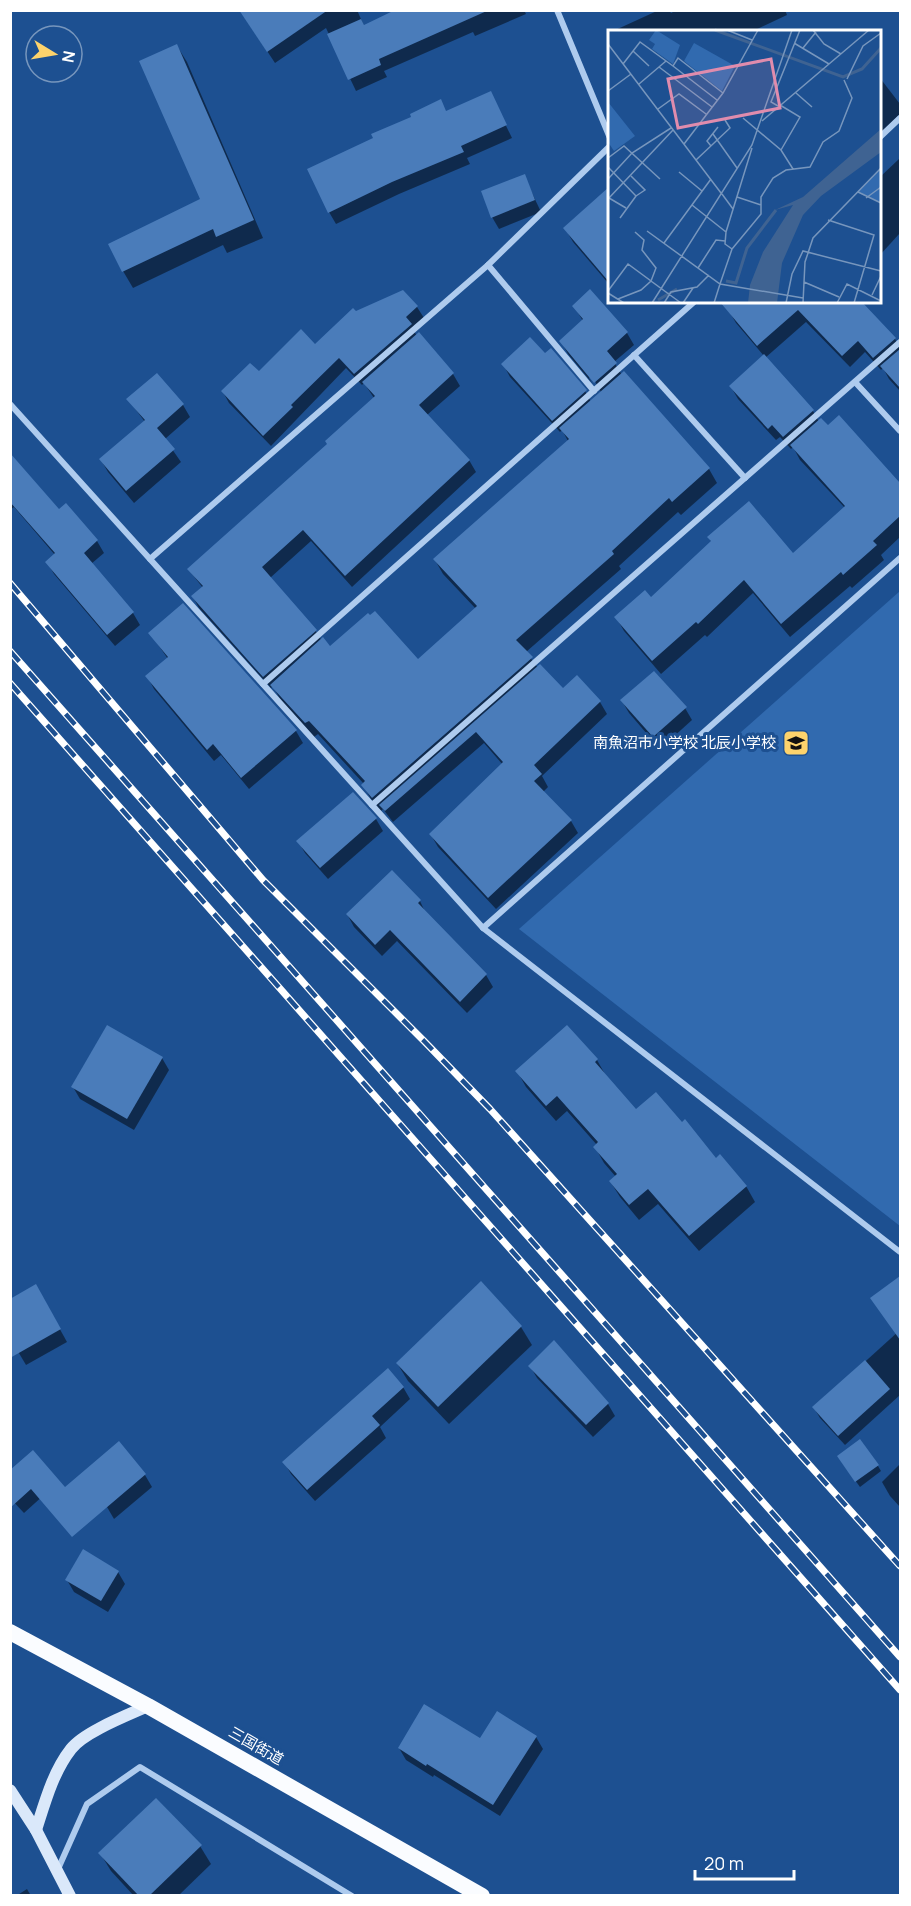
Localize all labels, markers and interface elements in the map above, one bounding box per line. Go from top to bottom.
north arrow [24,24,84,84]
inset map [608,30,881,303]
text: N [57,49,81,65]
school or university icon: 南魚沼市小学校 北辰小学校 [781,728,811,758]
place label: 南魚沼市小学校 北辰小学校 [593,732,776,753]
street label: 三国街道 [225,1721,287,1770]
scale bar [695,1843,794,1881]
text: 20 m [704,1851,744,1875]

